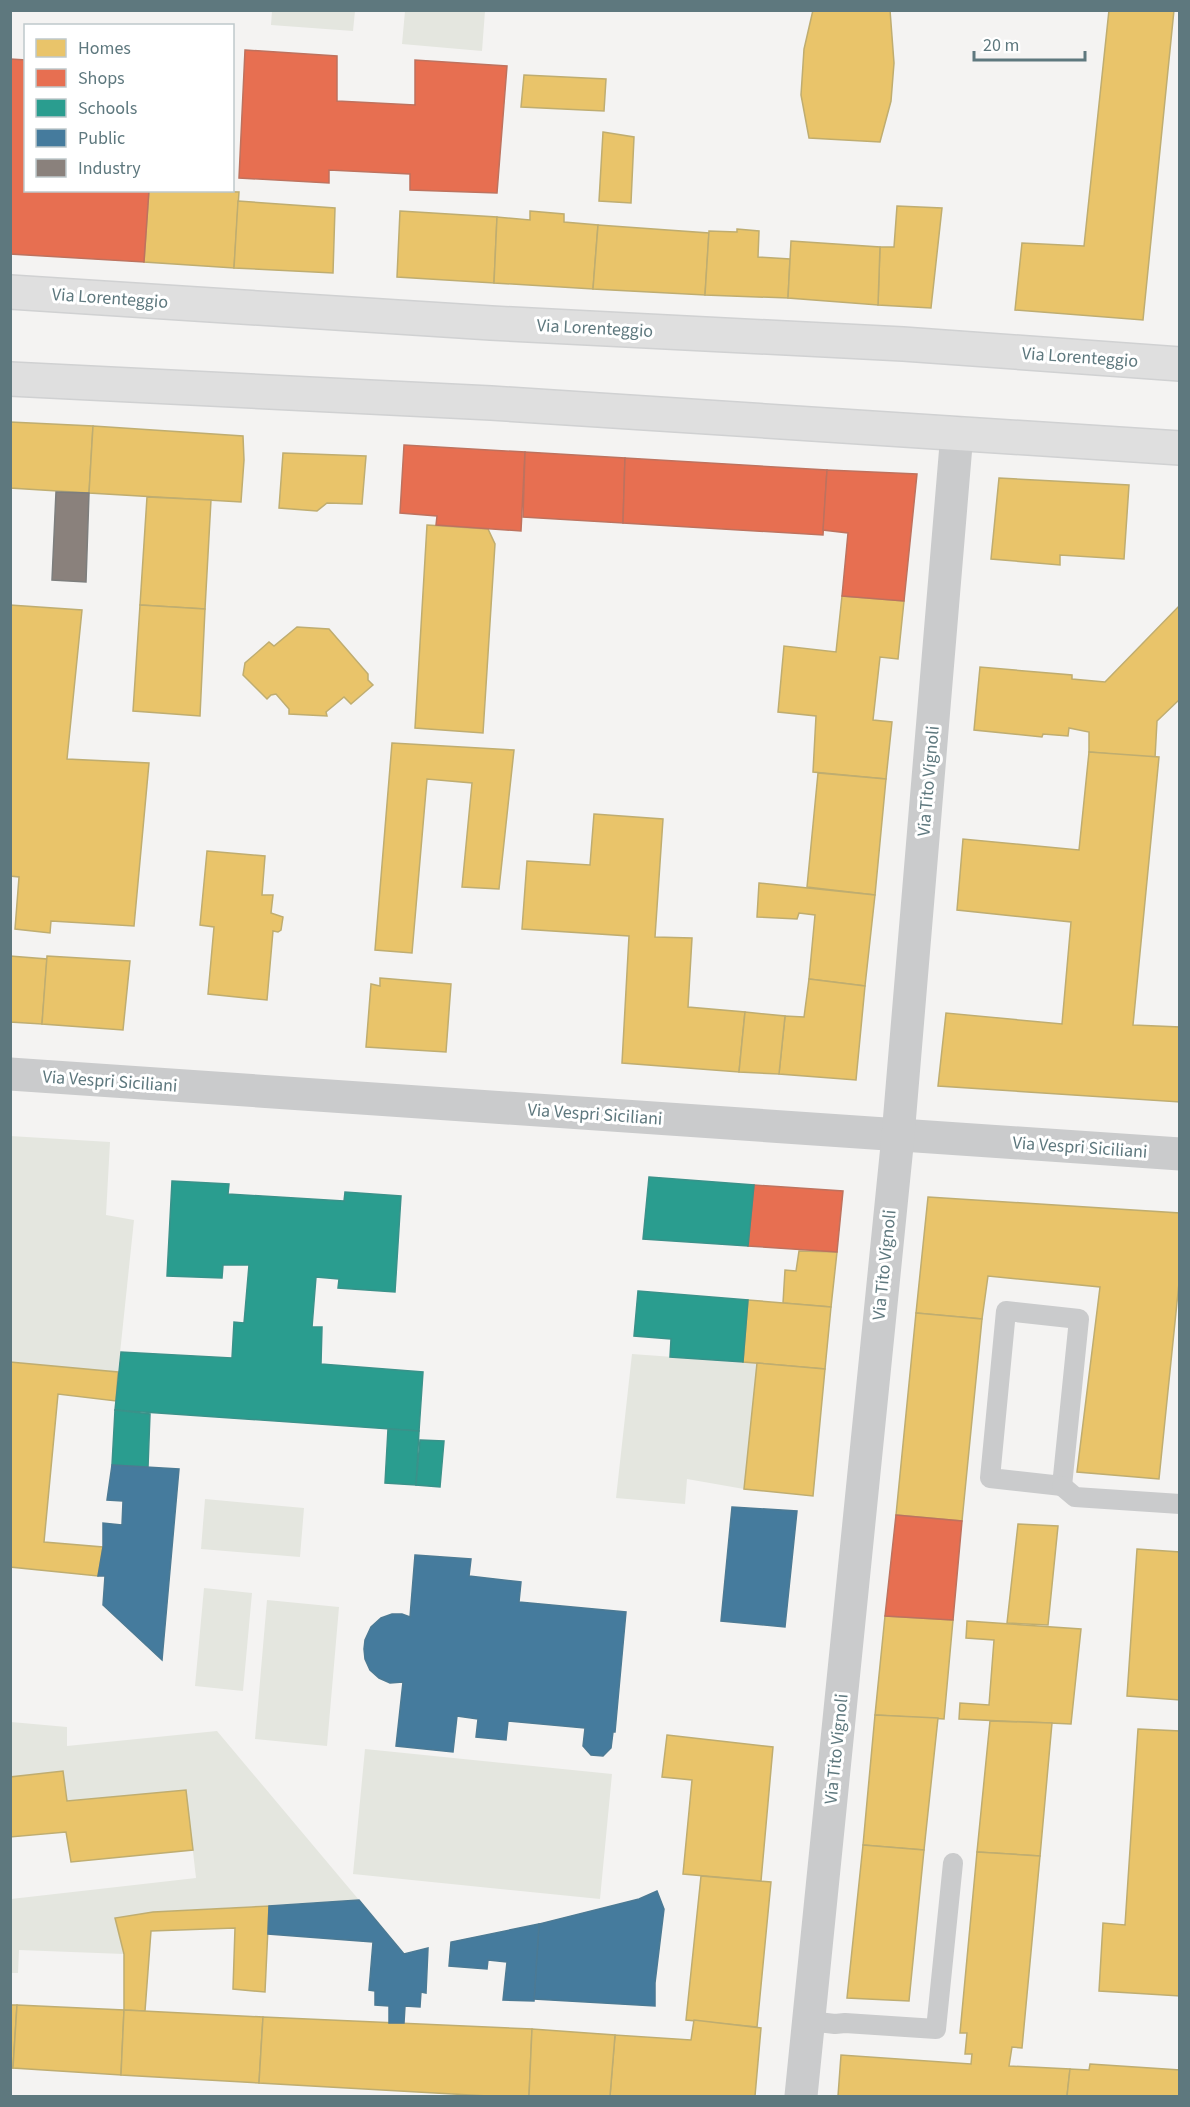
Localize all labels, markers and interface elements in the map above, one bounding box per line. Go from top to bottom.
legend [24,24,234,192]
scale bar [974,24,1085,62]
text: 20 m [983,33,1019,58]
text: Homes [78,36,131,61]
text: Shops [78,66,125,91]
text: Schools [78,96,137,121]
text: Public [78,126,125,151]
text: Industry [78,156,141,181]
street label: Via Lorenteggio [51,282,169,315]
street label: Via Lorenteggio [536,313,654,344]
street label: Via Lorenteggio [1021,341,1139,374]
street label: Via Tito Vignoli [911,725,946,837]
street label: Via Vespri Siciliani [42,1064,178,1099]
street label: Via Vespri Siciliani [527,1097,663,1132]
street label: Via Vespri Siciliani [1012,1130,1148,1165]
street label: Via Tito Vignoli [866,1209,903,1322]
street label: Via Tito Vignoli [818,1693,855,1806]

